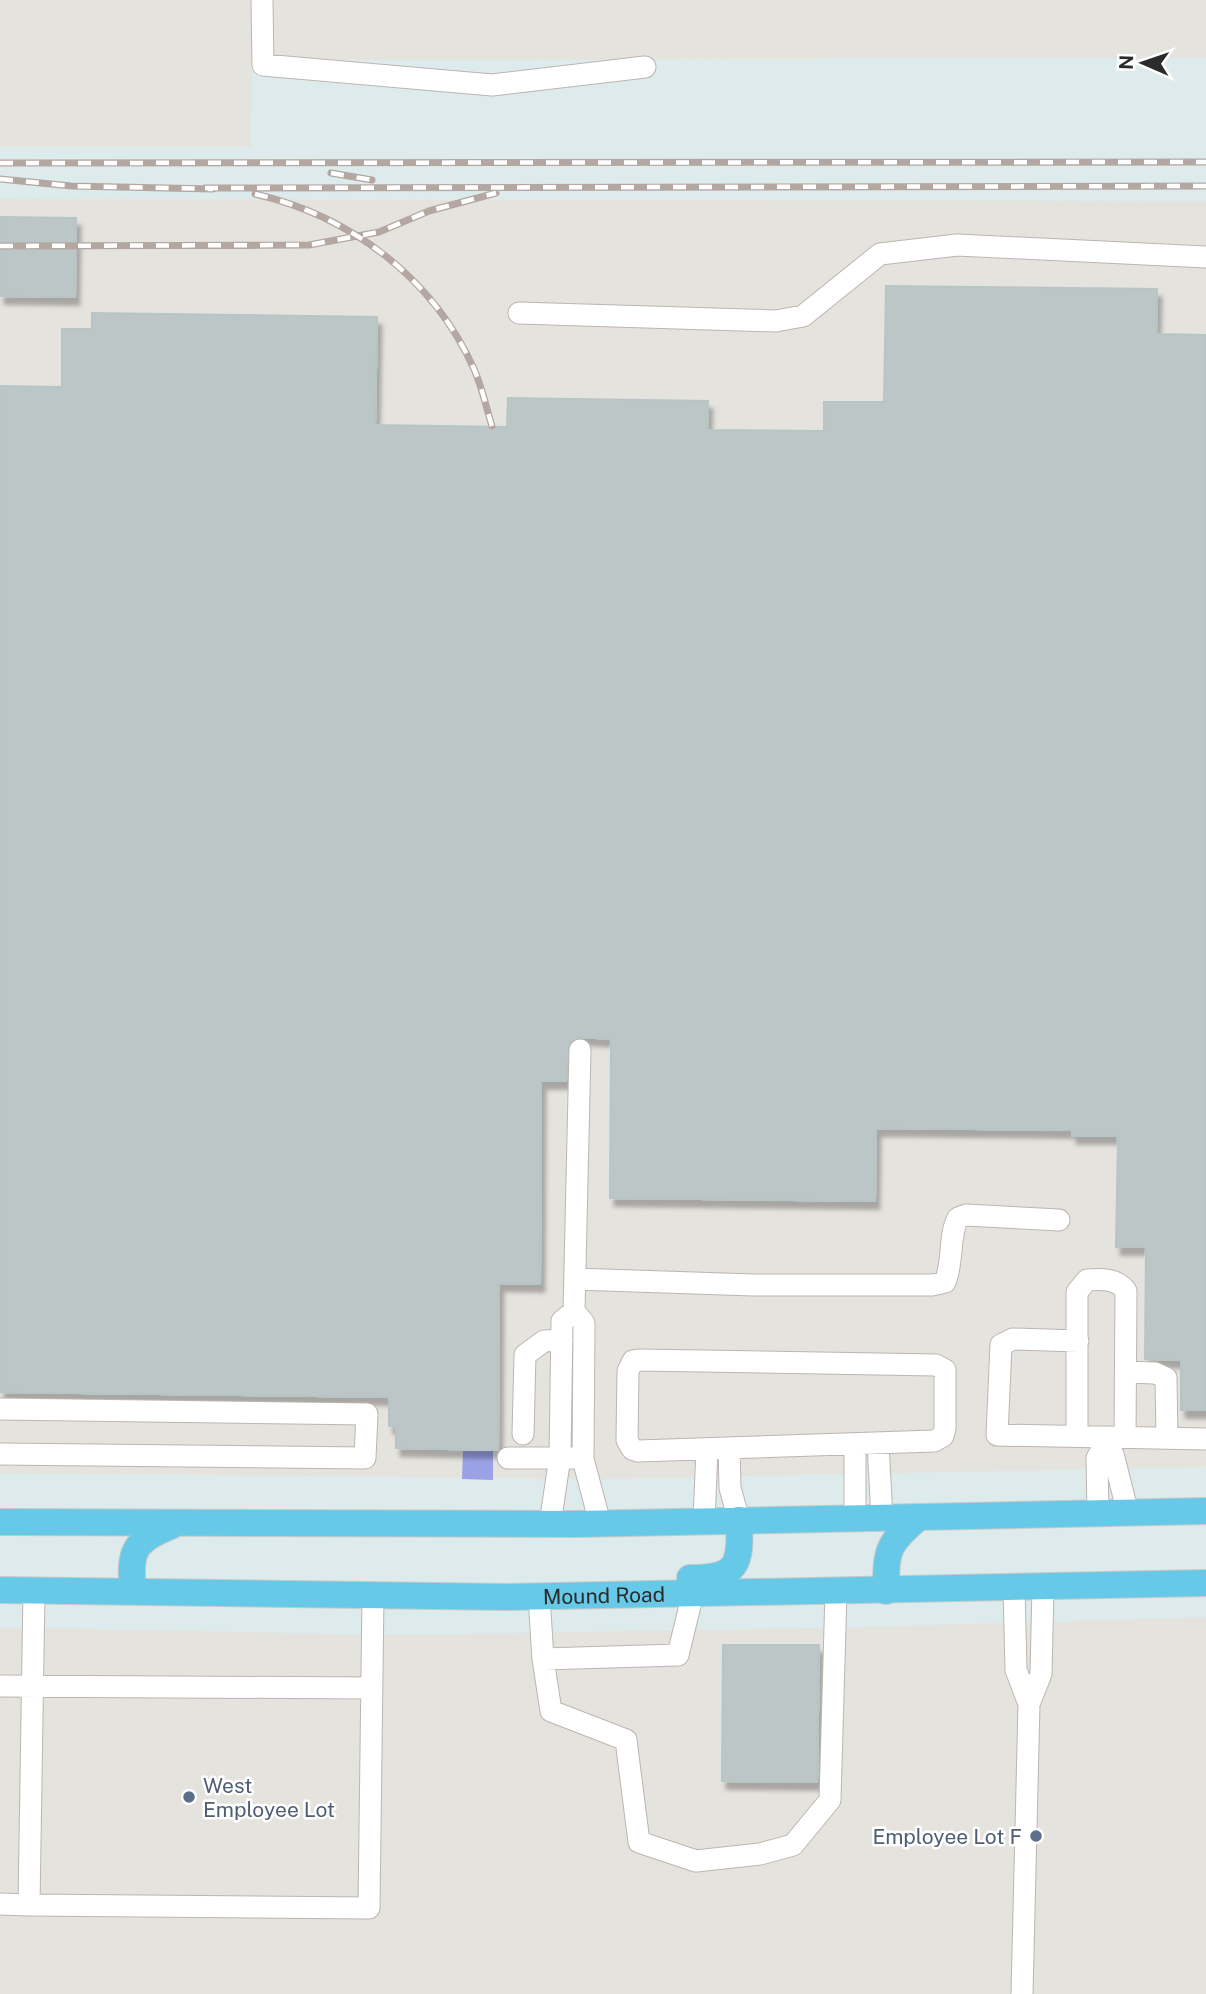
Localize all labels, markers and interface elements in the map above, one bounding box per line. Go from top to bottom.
north arrow [1108,28,1178,98]
text: N [1115,55,1137,70]
street label: Mound Road [543,1581,665,1609]
place label: West Employee Lot [203,1773,335,1822]
marker: West Employee Lot [181,1789,197,1805]
place label: Employee Lot F [872,1824,1022,1849]
marker: Employee Lot F [1028,1828,1044,1844]

